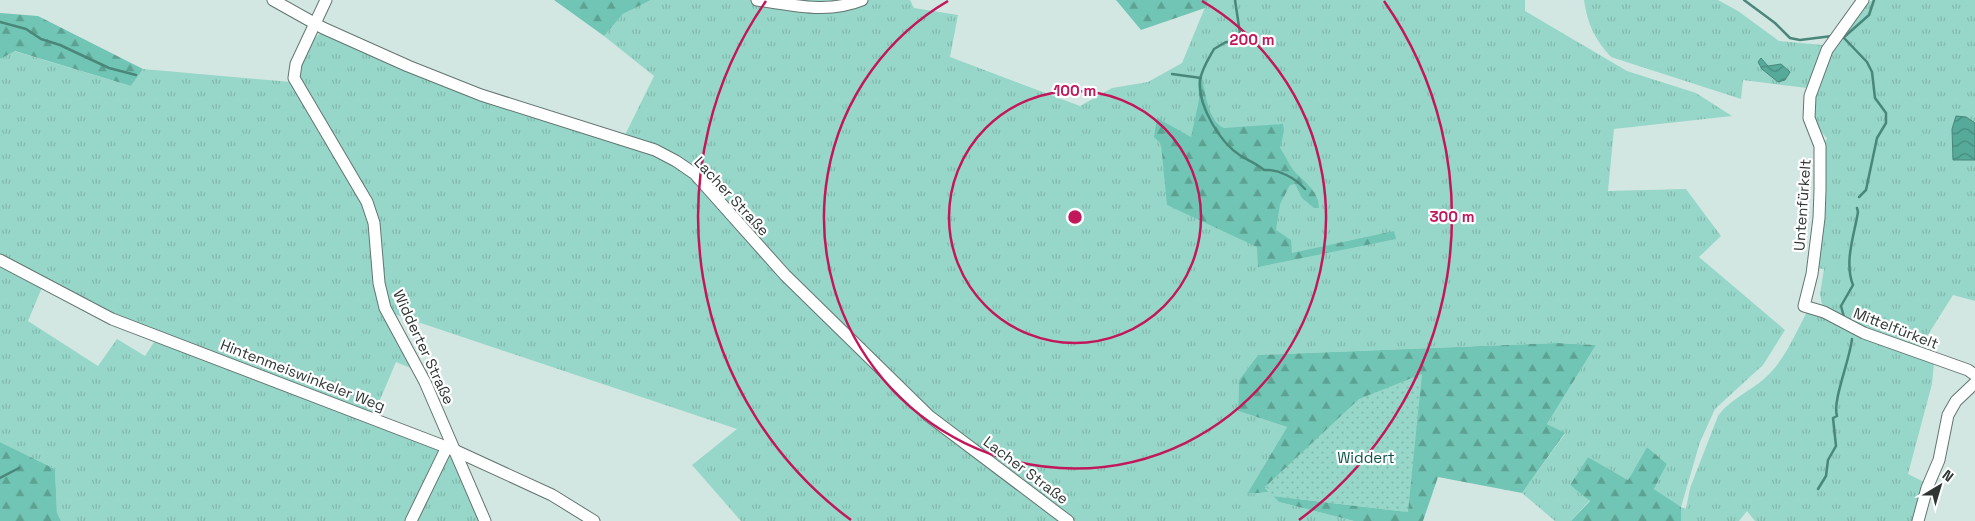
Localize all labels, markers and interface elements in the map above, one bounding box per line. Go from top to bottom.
text: 200 m [1230,30,1274,49]
text: 100 m [1054,81,1096,100]
street label: Lacher Straße [690,152,774,240]
street label: Untenfürkelt [1789,158,1815,252]
text: 300 m [1429,207,1475,226]
centre of rings [1066,208,1084,226]
street label: Widderter Straße [389,287,459,407]
street label: Mittelfürkelt [1851,303,1941,353]
street label: Hintenmeiswinkeler Weg [218,335,388,415]
street label: Lacher Straße [980,432,1072,508]
park label: Widdert [1337,448,1395,467]
north arrow [1915,461,1965,511]
text: N [1939,466,1957,486]

